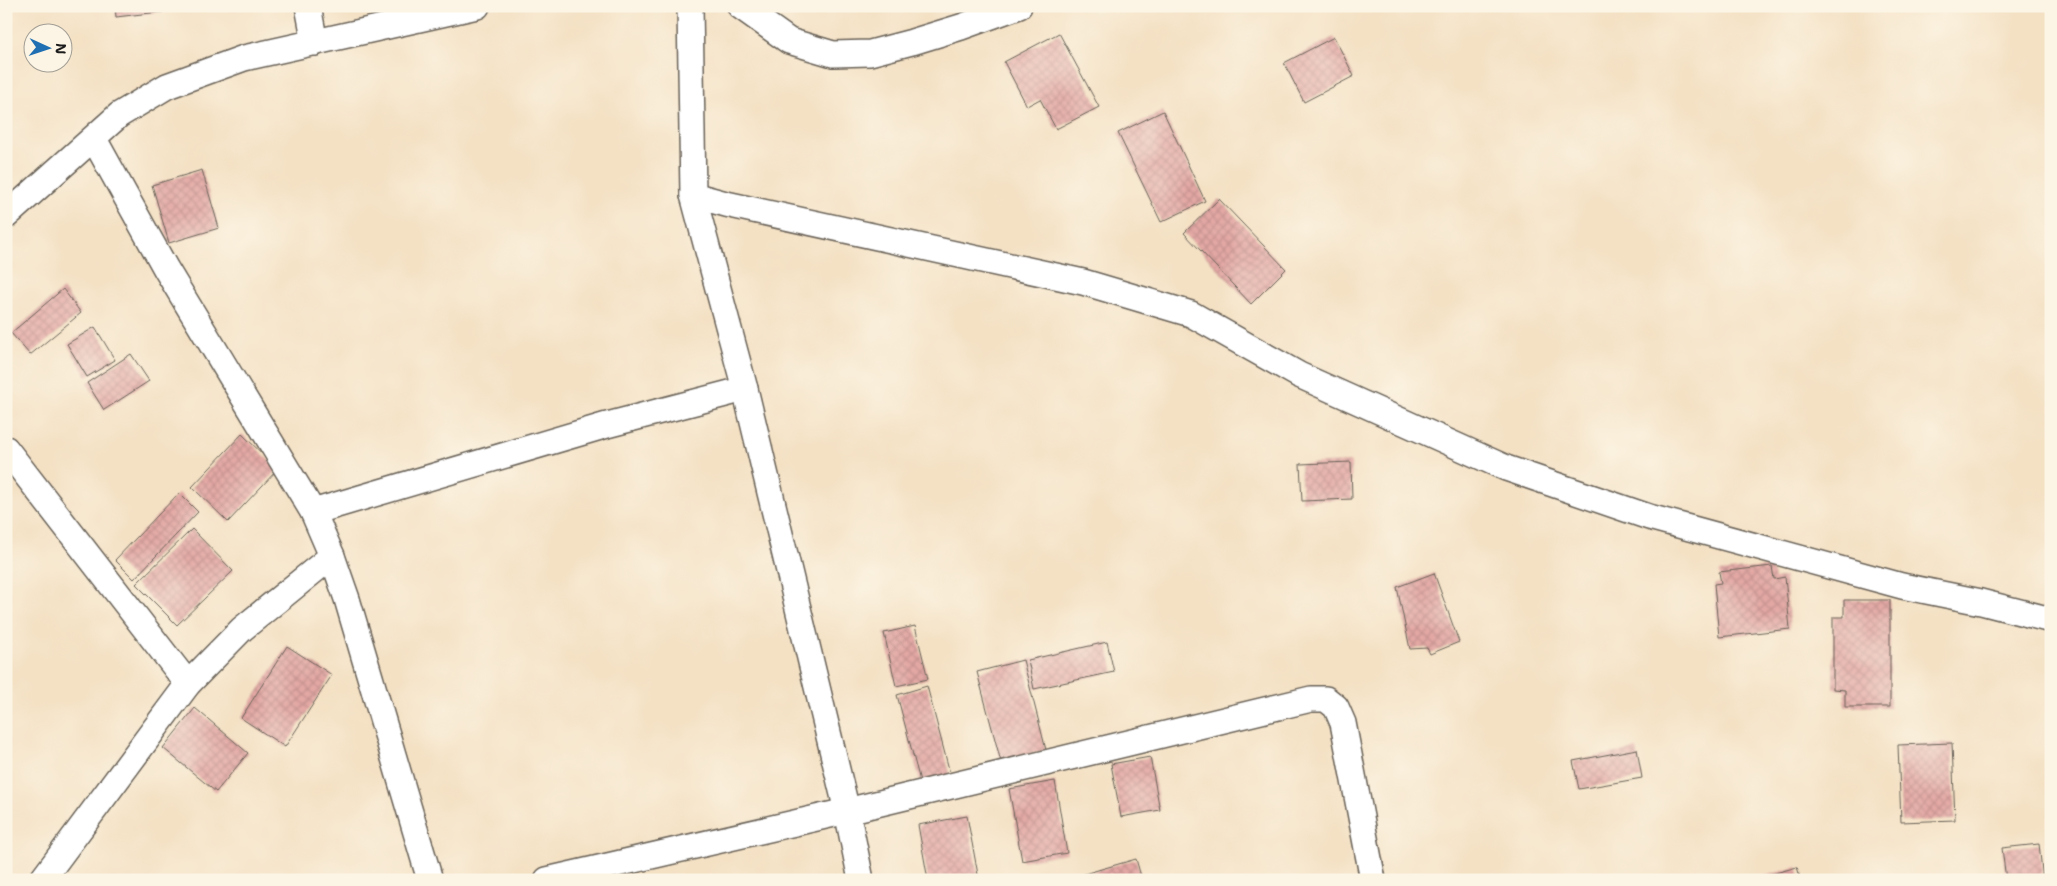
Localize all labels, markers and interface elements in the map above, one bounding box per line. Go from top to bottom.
north arrow [22,22,72,72]
text: N [52,43,70,55]

